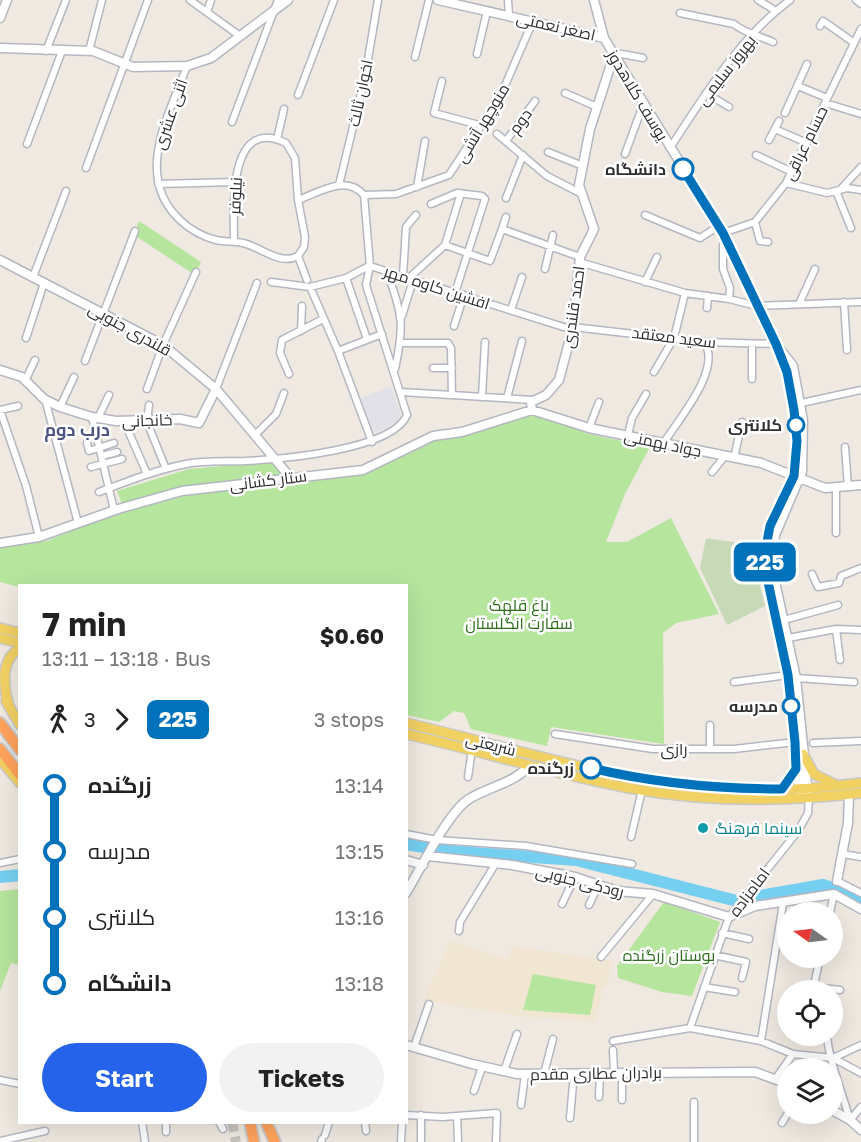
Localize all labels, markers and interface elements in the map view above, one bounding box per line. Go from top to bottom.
street label: اصغر نعمتی [514,7,597,46]
street label: بهروز سلیمی [692,31,761,110]
street label: یوسف کلاهدوز [602,45,673,145]
street label: اخوان ثالث [343,58,378,128]
street label: اثنی عشری [149,76,192,152]
street label: منوچهر آتشی [451,80,515,167]
street label: حسام عراقی [778,102,833,184]
street label: دوم [504,104,537,139]
marker: دانشگاه [672,158,694,180]
place label: دانشگاه [605,159,666,179]
street label: نیلوفر [224,177,246,216]
street label: افشین کاوه مهر [380,260,492,314]
street label: احمد قلندری [557,265,590,350]
street label: قلندری جنوبی [85,298,175,361]
street label: سعید معتقد [631,322,717,352]
street label: خانجانی [121,409,173,432]
place label: کلانتری [728,415,782,435]
marker: کلانتری [787,416,805,434]
district label: درب دوم [44,418,110,442]
street label: جواد بهمنی [622,425,704,462]
street label: ستار کشانی [228,465,308,496]
line badge: 225 [730,542,800,582]
text: 225 [746,549,784,575]
park label: باغ قلهک سفارت انگلستان [465,595,573,634]
text: 7 min [42,604,126,643]
text: $0.60 [320,622,384,649]
text: 13:11 – 13:18 · Bus [42,646,211,670]
place label: مدرسه [729,696,778,716]
marker: مدرسه [782,697,800,715]
icon: walk [42,703,75,736]
icon: forward [105,703,138,736]
text: 225 [159,706,197,732]
text: 3 [84,707,96,731]
text: 3 stops [314,707,384,731]
street label: شریعتی [464,728,518,761]
street label: رازی [660,739,688,760]
marker: زرگنده [580,757,602,779]
place label: زرگنده [528,758,574,778]
text: زرگنده [88,771,152,798]
text: 13:14 [335,773,384,797]
place label: سینما فرهنگ [715,818,802,838]
marker: سینما فرهنگ [696,821,710,835]
text: مدرسه [88,837,151,864]
text: 13:15 [335,839,384,863]
street label: رودکی جنوبی [534,860,626,903]
street label: امامزاده [724,864,774,920]
north arrow [777,902,843,968]
map controls [777,902,843,1124]
text: کلانتری [88,903,155,930]
text: 13:16 [335,905,384,929]
park label: بوستان زرگنده [623,945,715,966]
text: دانشگاه [88,969,171,996]
text: 13:18 [335,971,384,995]
button: locate [777,980,843,1046]
button: Start [42,1043,207,1112]
button: Tickets [219,1043,384,1112]
button: layers [777,1058,843,1124]
street label: برادران عطاری مقدم [530,1062,662,1086]

